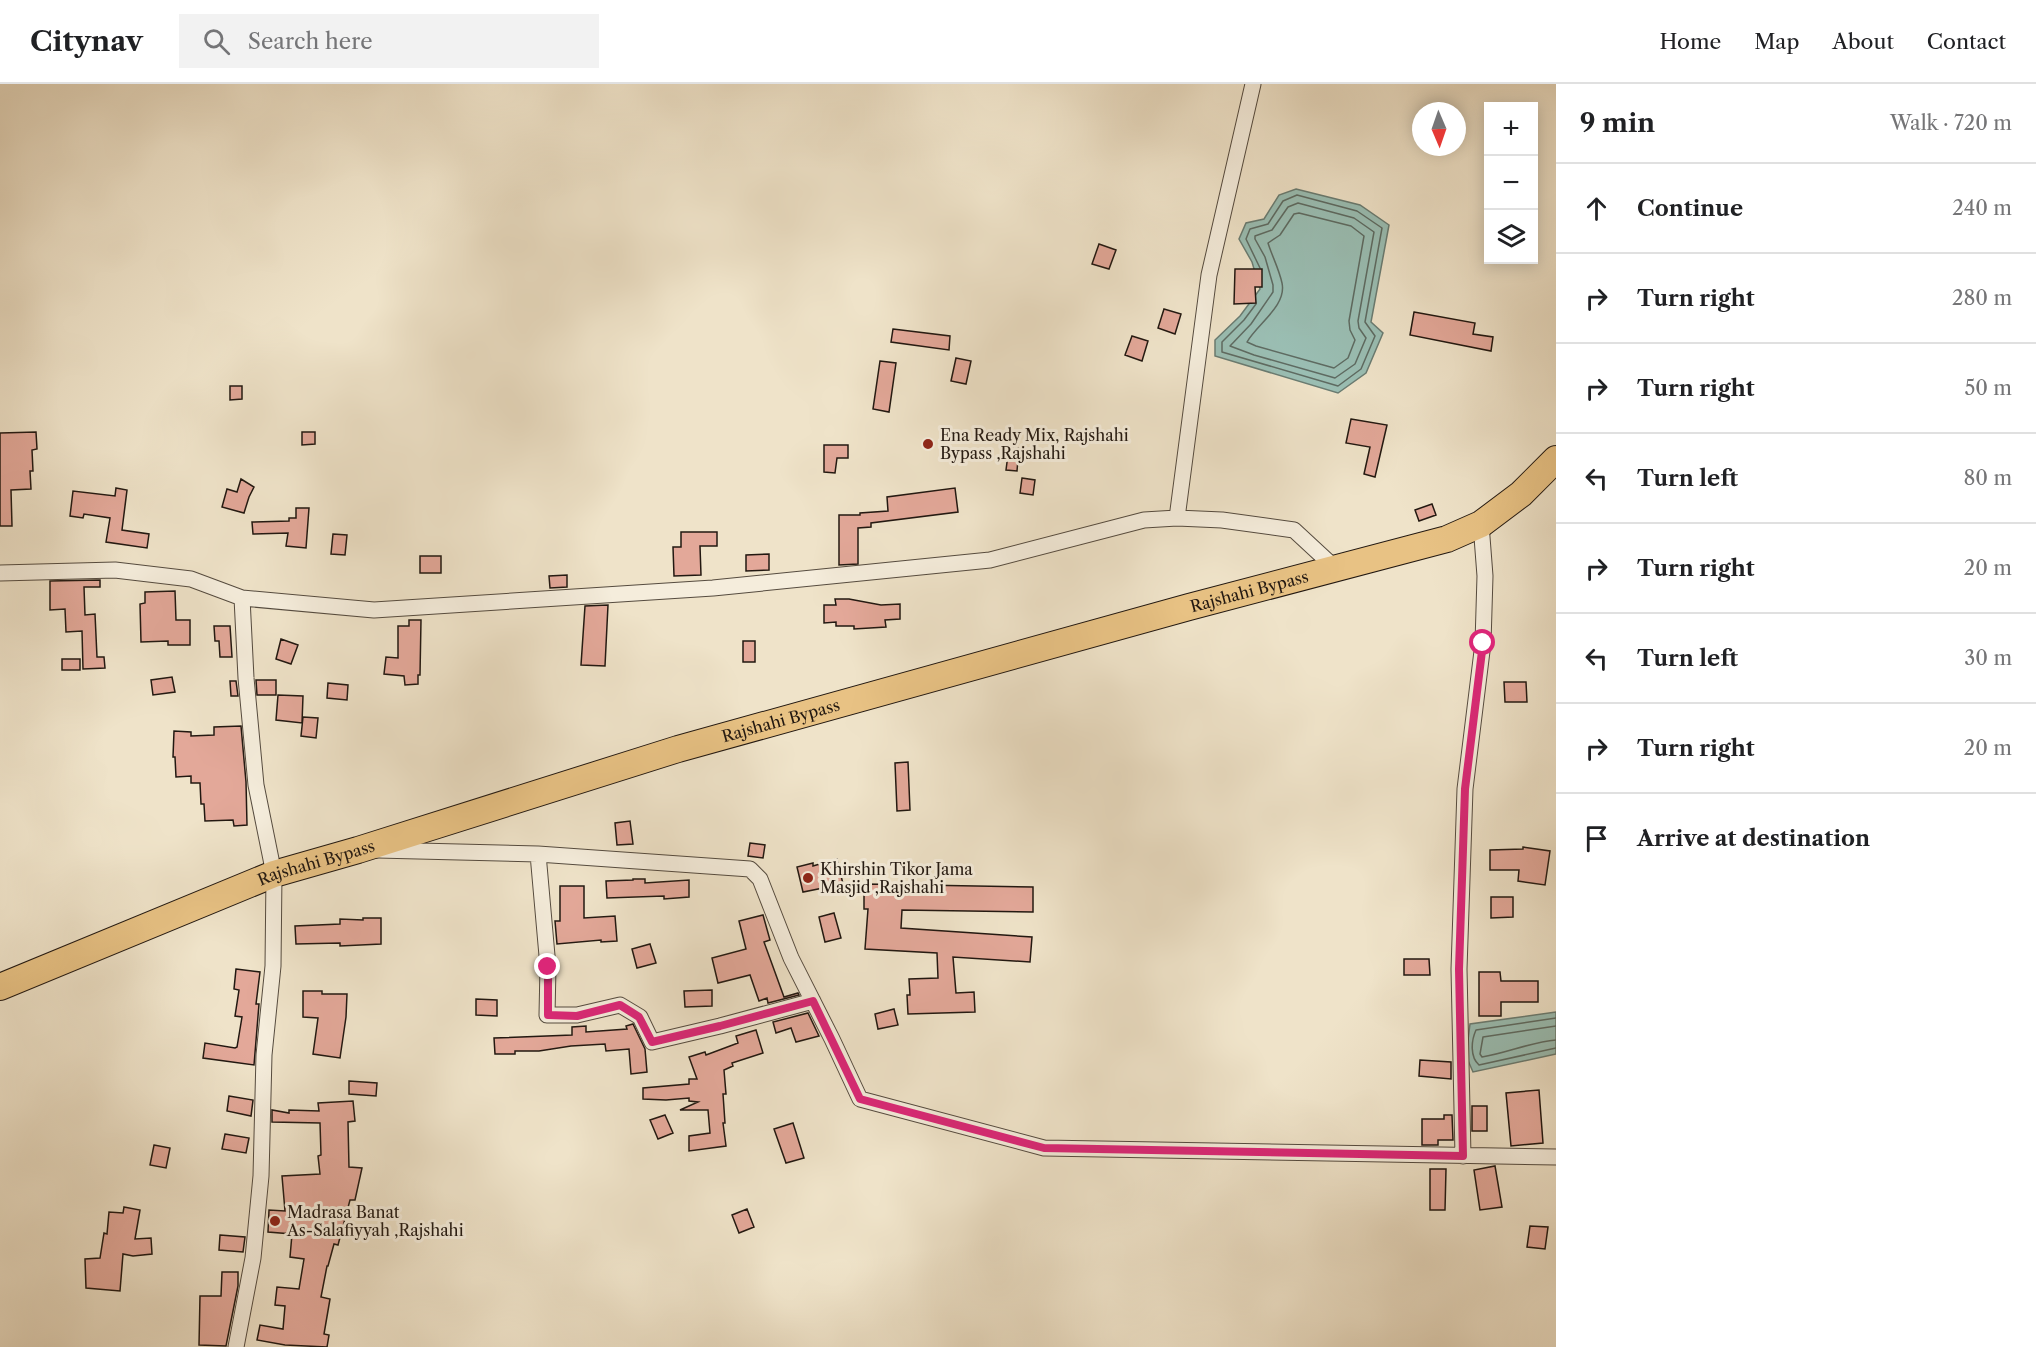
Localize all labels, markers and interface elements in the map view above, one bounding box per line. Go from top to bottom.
search box [179,14,599,68]
text: Citynav [30,24,143,58]
icon: search [200,25,233,58]
text: Search here [248,28,372,55]
text: Home [1660,29,1721,54]
text: Map [1754,29,1799,54]
text: About [1832,29,1894,54]
text: Contact [1927,29,2006,54]
north arrow [1412,102,1466,156]
map controls [1484,102,1538,264]
button: + [1484,102,1538,156]
text: 9 min [1580,107,1655,139]
text: Walk · 720 m [1890,111,2012,135]
button: − [1484,156,1538,210]
icon: ahead [1580,192,1613,225]
text: Continue [1637,195,1743,222]
text: 240 m [1952,196,2012,220]
button: layers [1484,210,1538,264]
icon: right [1580,282,1613,315]
text: Turn right [1637,285,1755,312]
text: 280 m [1952,286,2012,310]
icon: right [1580,372,1613,405]
text: Turn right [1637,375,1755,402]
text: 50 m [1965,376,2012,400]
place label: Ena Ready Mix, Rajshahi Bypass ,Rajshahi [940,425,1129,463]
marker: Ena Ready Mix, Rajshahi Bypass ,Rajshahi [921,437,935,451]
icon: left [1580,462,1613,495]
text: Turn left [1637,465,1738,492]
text: 80 m [1964,466,2012,490]
icon: right [1580,552,1613,585]
text: Turn right [1637,555,1755,582]
text: 20 m [1964,556,2012,580]
street label: Rajshahi Bypass [1188,566,1311,616]
route start [1469,629,1495,655]
icon: left [1580,642,1613,675]
text: Turn left [1637,645,1738,672]
text: 30 m [1964,646,2012,670]
street label: Rajshahi Bypass [720,695,842,746]
icon: right [1580,732,1613,765]
text: Turn right [1637,735,1755,762]
text: 20 m [1964,736,2012,760]
icon: arrive [1580,822,1613,855]
text: Arrive at destination [1637,825,1870,852]
street label: Rajshahi Bypass [254,835,377,890]
place label: Khirshin Tikor Jama Masjid ,Rajshahi [820,859,973,897]
marker: Khirshin Tikor Jama Masjid ,Rajshahi [801,871,815,885]
route end [534,953,560,979]
place label: Madrasa Banat As-Salafiyyah ,Rajshahi [286,1202,464,1240]
marker: Madrasa Banat As-Salafiyyah ,Rajshahi [268,1214,282,1228]

